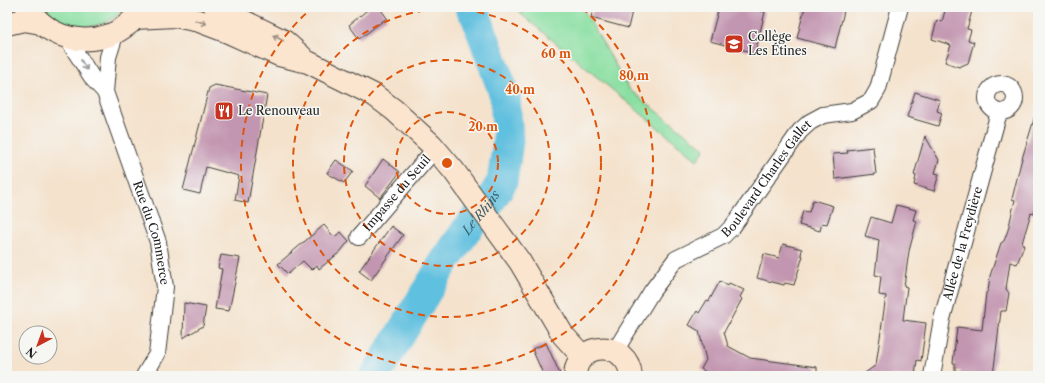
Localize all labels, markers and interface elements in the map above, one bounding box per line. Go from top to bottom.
one-way arrow [194,19,207,26]
place label: Collège Les Étines [748,29,807,58]
school or university icon: Collège Les Étines [723,33,745,55]
one-way arrow [272,34,284,41]
text: 60 m [541,46,571,61]
one-way arrow [81,59,89,71]
text: 80 m [619,68,649,83]
text: 40 m [505,82,535,97]
restaurant icon: Le Renouveau [213,100,235,122]
place label: Le Renouveau [238,103,321,118]
street label: Boulevard Charles Gallet [718,116,815,240]
text: 20 m [468,119,498,134]
street label: Impasse du Seuil [359,151,434,234]
centre of rings [440,156,454,170]
street label: Rue du Commerce [130,179,173,286]
street label: Allée de la Freydière [939,185,985,303]
water label: Le Rhins [457,187,503,238]
north arrow [18,325,58,365]
text: N [23,344,40,361]

